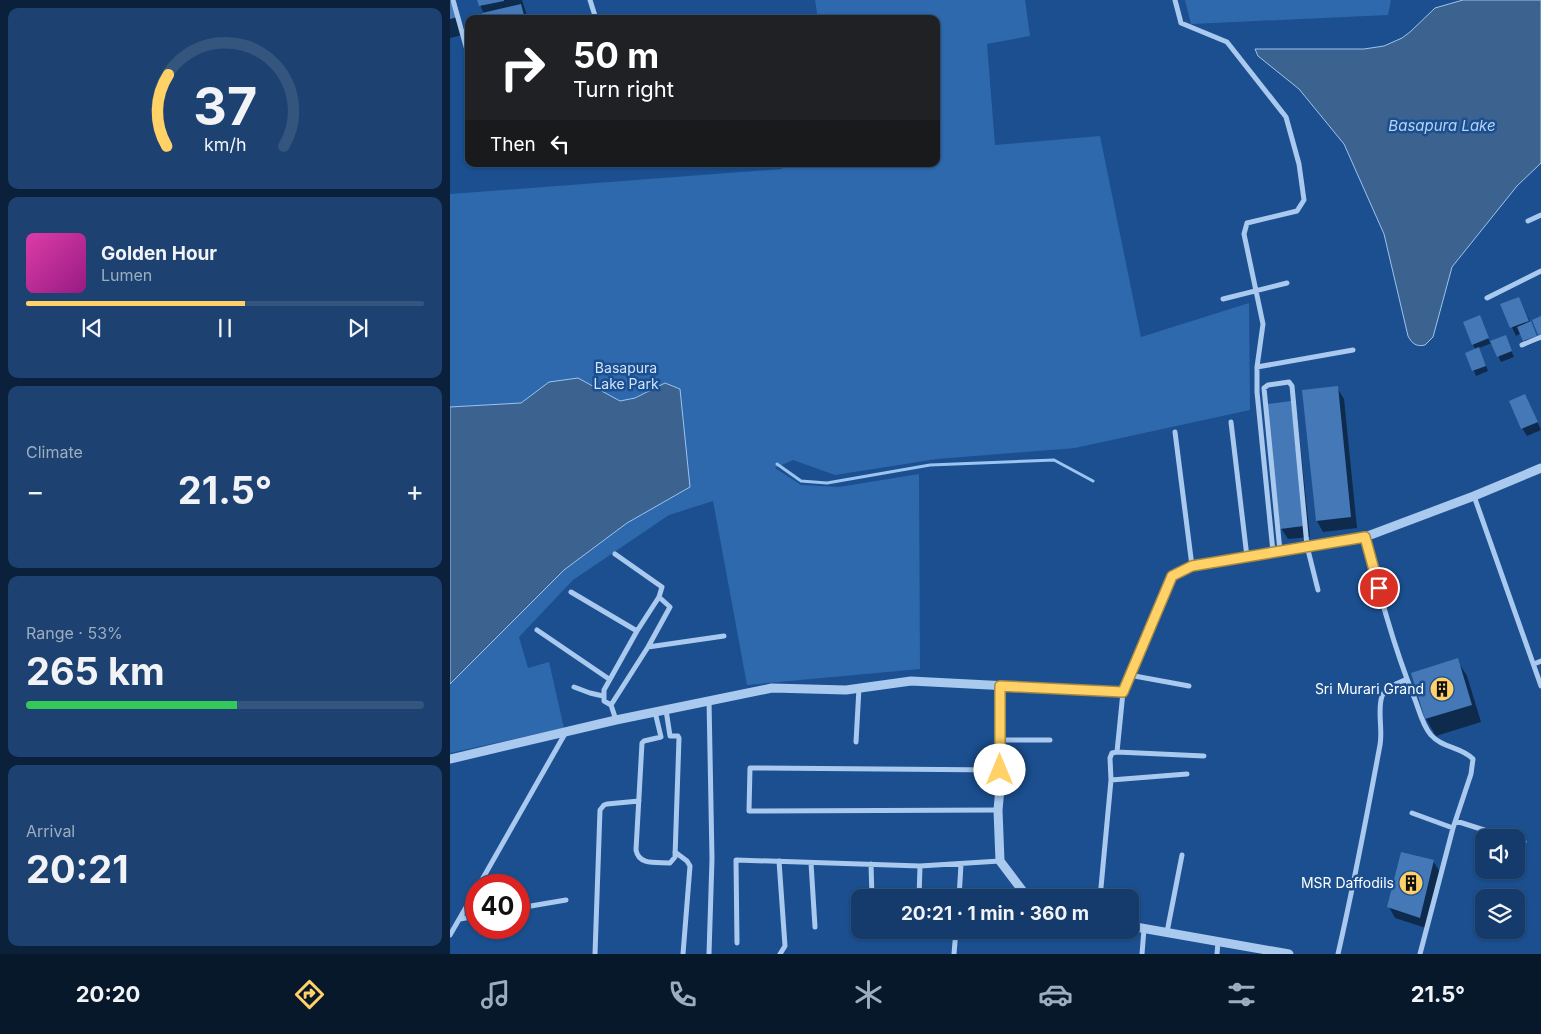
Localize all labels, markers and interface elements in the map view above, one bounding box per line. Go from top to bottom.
text: 50 m [573,34,659,76]
icon: right [490,35,555,100]
text: 37 [193,75,257,138]
text: Turn right [573,76,674,102]
water label: Basapura Lake [1388,116,1496,135]
icon: left [546,130,574,158]
text: Then [490,133,536,156]
text: km/h [204,134,246,155]
text: Golden Hour [101,242,217,265]
text: Lumen [101,265,152,285]
icon: previous [78,314,106,342]
icon: pause [211,314,239,342]
icon: next [344,314,372,342]
park label: Basapura Lake Park [593,359,659,392]
text: Climate [26,442,83,462]
text: 21.5° [178,467,272,513]
text: − [26,474,45,508]
text: + [405,474,424,508]
pin [1358,567,1400,609]
icon: arrive [1365,574,1393,602]
text: Range · 53% [26,623,123,643]
text: 265 km [26,648,165,694]
building icon: Sri Murari Grand [1429,676,1455,702]
place label: Sri Murari Grand [1315,680,1424,697]
position arrow [973,743,1025,795]
text: Arrival [26,821,75,841]
map controls [1475,829,1525,939]
button: sound [1475,829,1525,879]
text: 20:21 [26,846,129,892]
building icon: MSR Daffodils [1398,870,1424,896]
speed limit sign: 40 [465,874,530,939]
place label: MSR Daffodils [1301,874,1394,891]
button: layers [1475,889,1525,939]
text: 20:21 · 1 min · 360 m [901,902,1089,925]
icon: directions [292,977,327,1012]
icon: music [478,977,513,1012]
icon: phone [665,977,700,1012]
icon: climate [851,977,886,1012]
icon: car [1038,977,1073,1012]
icon: filters [1224,977,1259,1012]
text: 20:20 [76,981,140,1007]
text: 21.5° [1411,981,1465,1007]

